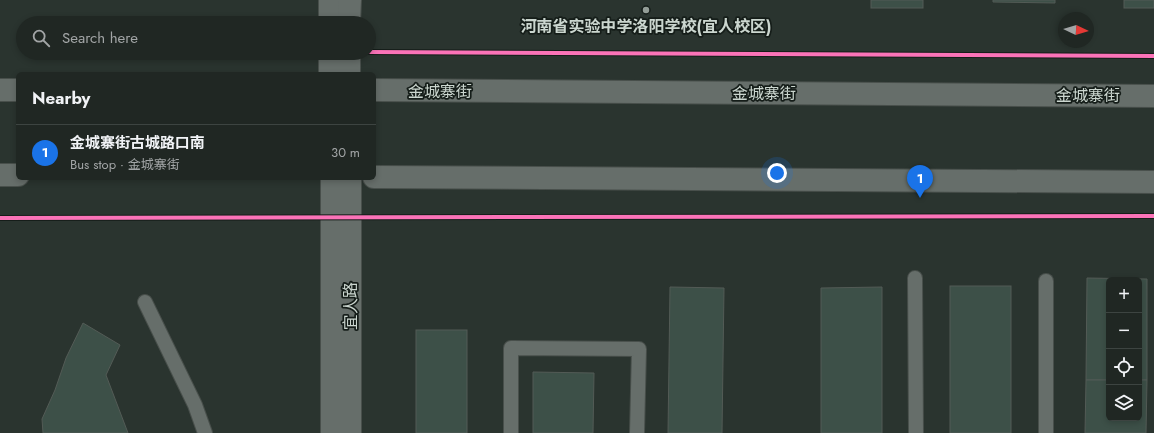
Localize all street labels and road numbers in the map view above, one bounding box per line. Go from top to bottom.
street label: 金城寨街 [408,80,472,103]
street label: 金城寨街 [732,82,796,105]
street label: 金城寨街 [1056,84,1120,107]
street label: 宜人路 [339,282,362,330]

